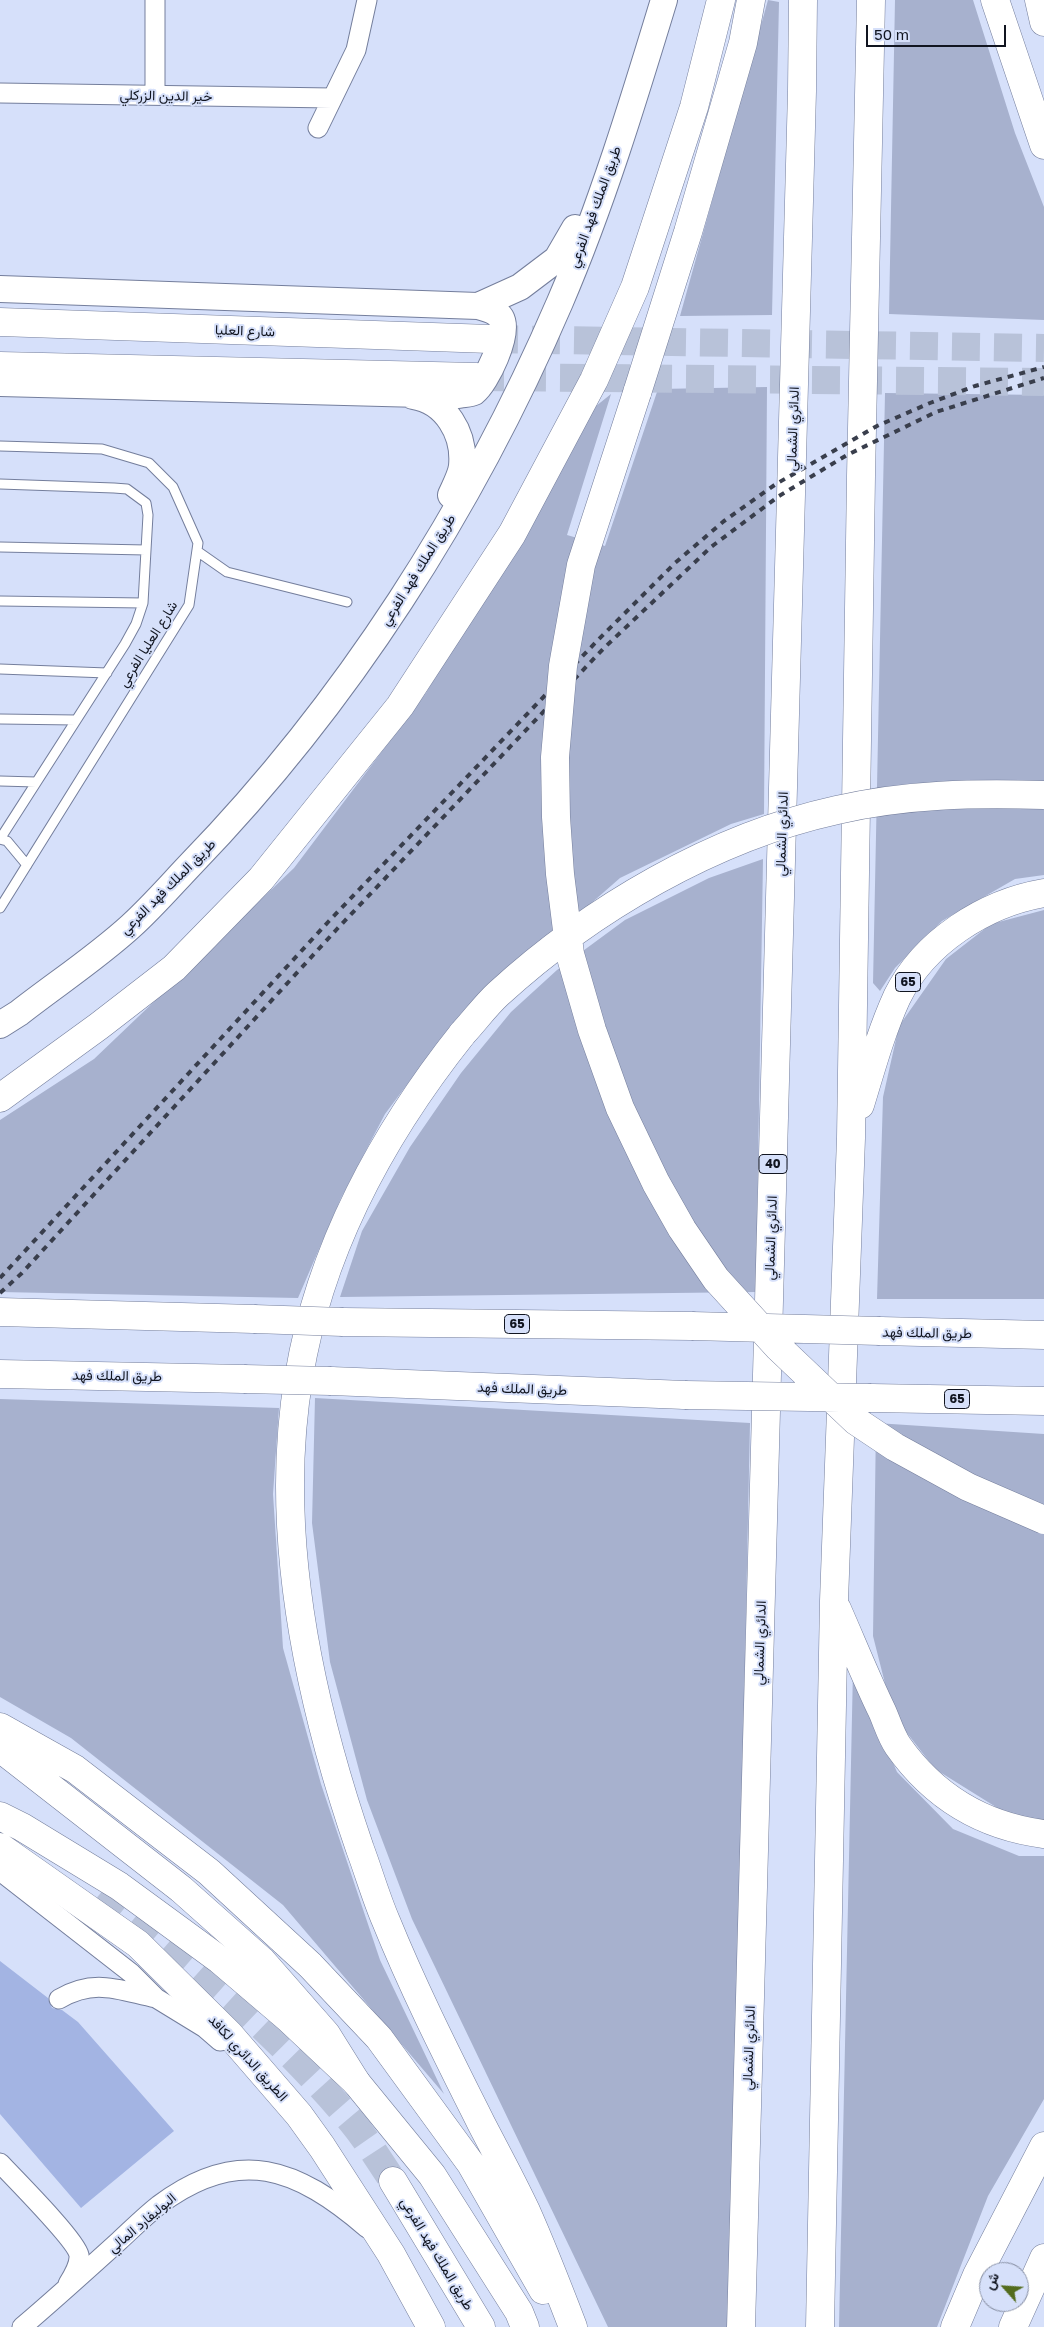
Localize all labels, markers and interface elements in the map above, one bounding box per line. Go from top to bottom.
scale bar [869,15,1009,47]
text: 50 m [874,25,909,43]
street label: خير الدين الزركلي [119,87,213,105]
street label: طريق الملك فهد الفرعي [565,144,625,270]
street label: شارع العليا [215,322,275,340]
street label: الدائري الشمالي [783,386,803,472]
street label: طريق الملك فهد الفرعي [377,511,459,629]
street label: شارع العليا الفرعي [115,598,181,690]
street label: الدائري الشمالي [772,791,792,877]
street label: طريق الملك فهد الفرعي [117,836,219,938]
road number: 65 [896,972,920,992]
road number: 40 [759,1154,787,1174]
street label: الدائري الشمالي [761,1195,781,1281]
road number: 65 [504,1315,530,1334]
street label: طريق الملك فهد [882,1324,972,1342]
street label: طريق الملك فهد [72,1367,162,1385]
street label: طريق الملك فهد [477,1379,567,1399]
road number: 65 [944,1390,970,1408]
street label: الدائري الشمالي [750,1600,770,1686]
street label: الدائري الشمالي [739,2005,759,2091]
street label: الطريق الدائري لكافد [205,2011,291,2105]
street label: البوليفارد المالي [104,2190,180,2256]
street label: طريق الملك فهد الفرعي [397,2195,477,2313]
north arrow [979,2262,1029,2312]
text: ش [980,2269,1002,2292]

